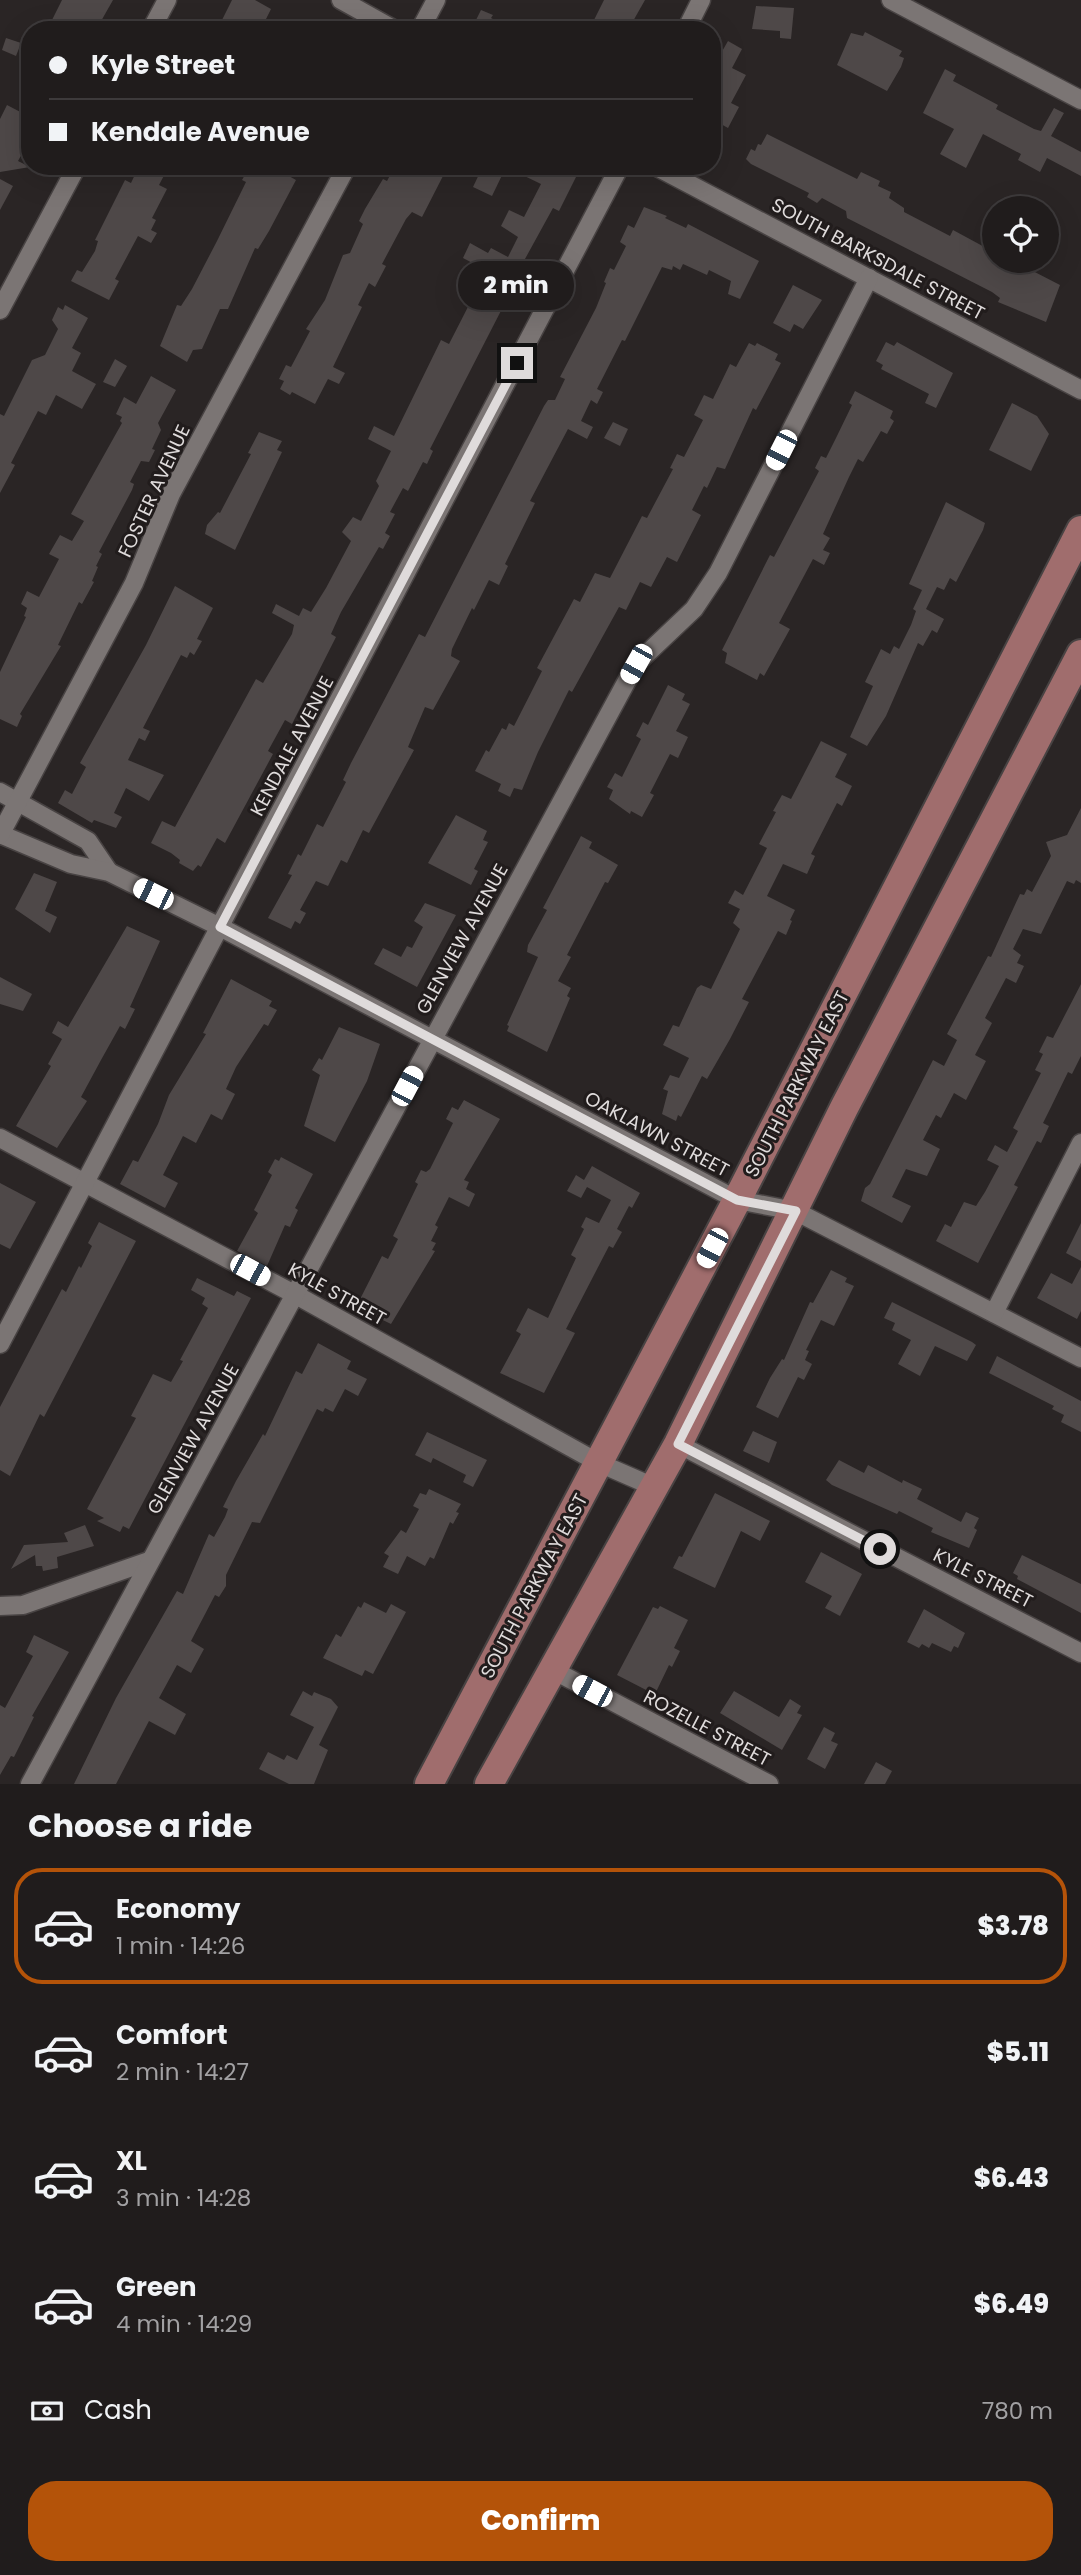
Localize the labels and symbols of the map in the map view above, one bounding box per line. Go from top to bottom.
street label: SOUTH BARKSDALE STREET [767,191,989,327]
callout: 2 min [459,262,575,310]
route end [501,347,533,379]
street label: FOSTER AVENUE [111,420,197,562]
car [763,427,800,473]
car [617,641,656,687]
street label: KENDALE AVENUE [244,671,340,821]
street label: GLENVIEW AVENUE [409,859,515,1019]
car [130,875,177,913]
street label: SOUTH PARKWAY EAST [738,986,856,1182]
car [388,1063,427,1109]
street label: OAKLAWN STREET [580,1085,734,1183]
car [693,1225,732,1271]
car [227,1251,274,1289]
street label: KYLE STREET [283,1256,391,1332]
street label: GLENVIEW AVENUE [140,1359,246,1519]
street label: SOUTH PARKWAY EAST [474,1489,594,1683]
route start [864,1533,896,1565]
street label: KYLE STREET [929,1541,1037,1615]
car [569,1672,616,1710]
street label: ROZELLE STREET [639,1683,775,1773]

